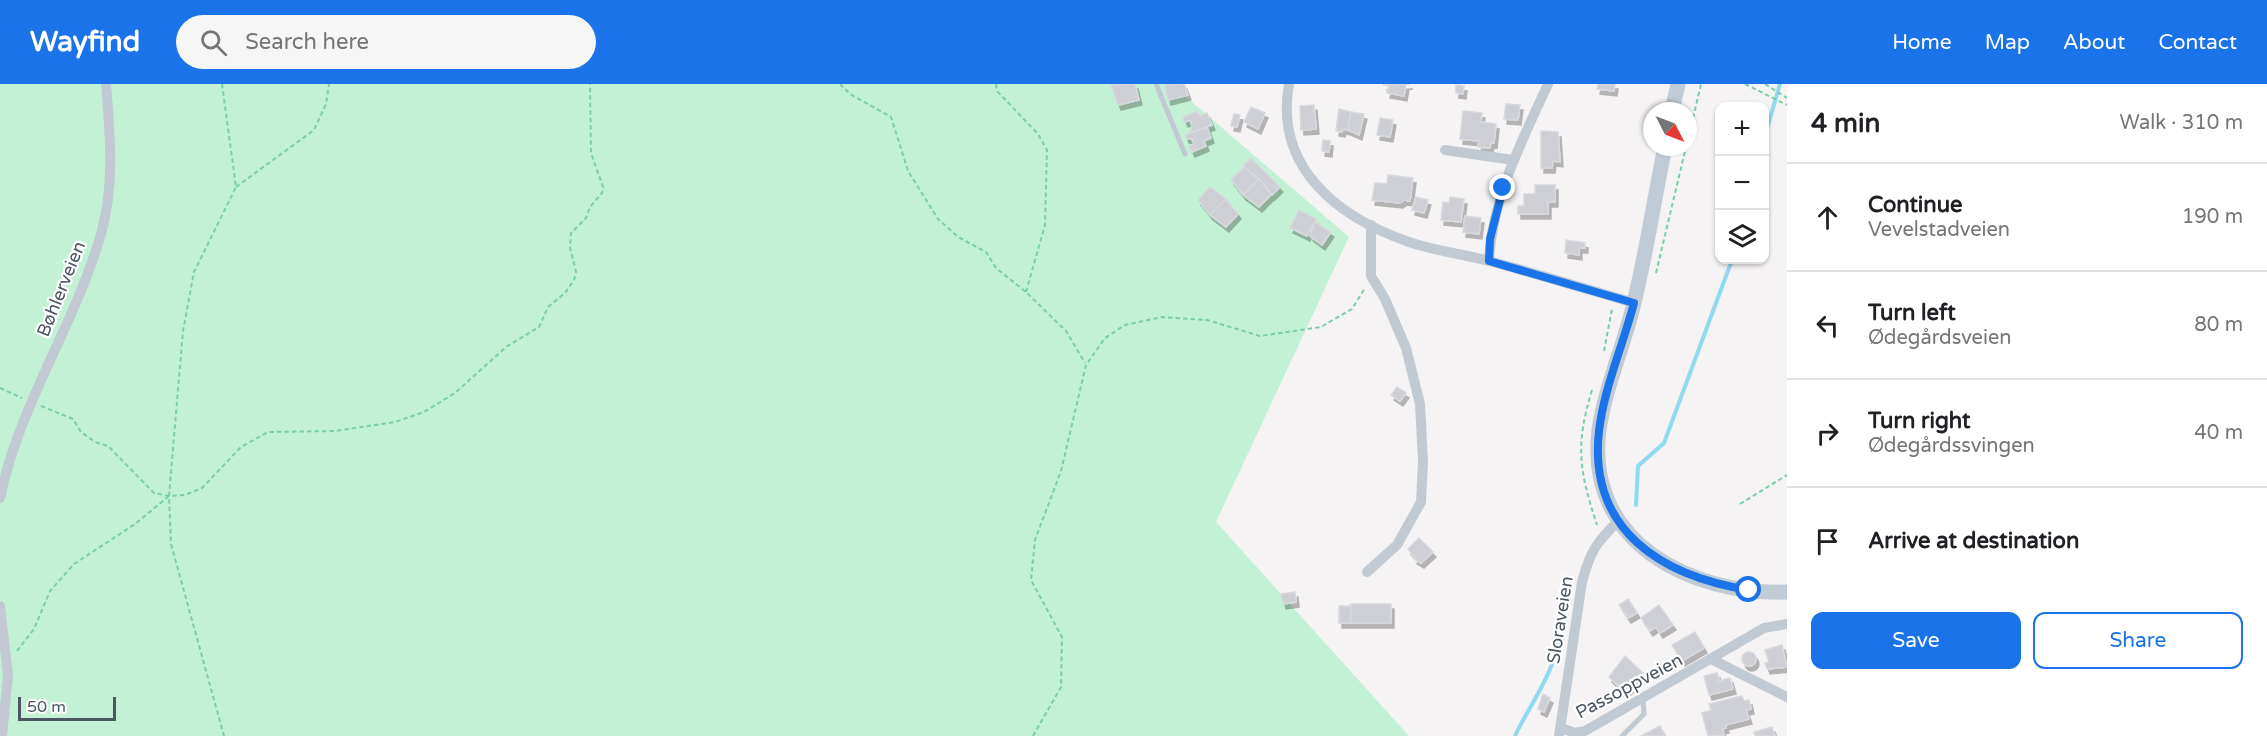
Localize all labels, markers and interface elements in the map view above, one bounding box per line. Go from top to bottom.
search box [176,15,596,69]
text: Wayfind [30,25,140,59]
icon: search [197,26,230,59]
text: Search here [245,29,369,55]
text: Home [1892,30,1952,55]
text: Map [1985,30,2030,55]
text: About [2063,30,2125,55]
text: Contact [2158,30,2237,55]
north arrow [1643,102,1697,156]
map controls [1715,102,1769,264]
button: + [1715,102,1769,156]
text: 4 min [1811,108,1880,139]
text: Walk · 310 m [2120,111,2243,135]
button: − [1715,156,1769,210]
route end [1489,174,1515,200]
text: Continue [1868,192,1963,218]
icon: ahead [1811,201,1844,234]
text: 190 m [2182,205,2243,229]
button: layers [1715,210,1769,264]
text: Vevelstadveien [1868,218,2010,242]
street label: Bøhlerveien [32,238,90,340]
text: Turn left [1868,300,1956,326]
icon: left [1811,309,1844,342]
text: 80 m [2194,313,2243,337]
text: Ødegårdsveien [1868,326,2011,350]
text: Turn right [1868,408,1970,434]
icon: right [1811,417,1844,450]
text: 40 m [2194,421,2243,445]
text: Ødegårdssvingen [1868,434,2035,458]
icon: arrive [1811,525,1844,558]
text: Arrive at destination [1868,528,2079,554]
street label: Sloraveien [1542,575,1578,665]
route start [1735,576,1761,602]
button: Save [1811,612,2021,669]
button: Share [2033,612,2243,669]
street label: Passoppveien [1572,649,1686,723]
scale bar [18,694,116,722]
text: 50 m [27,697,66,717]

